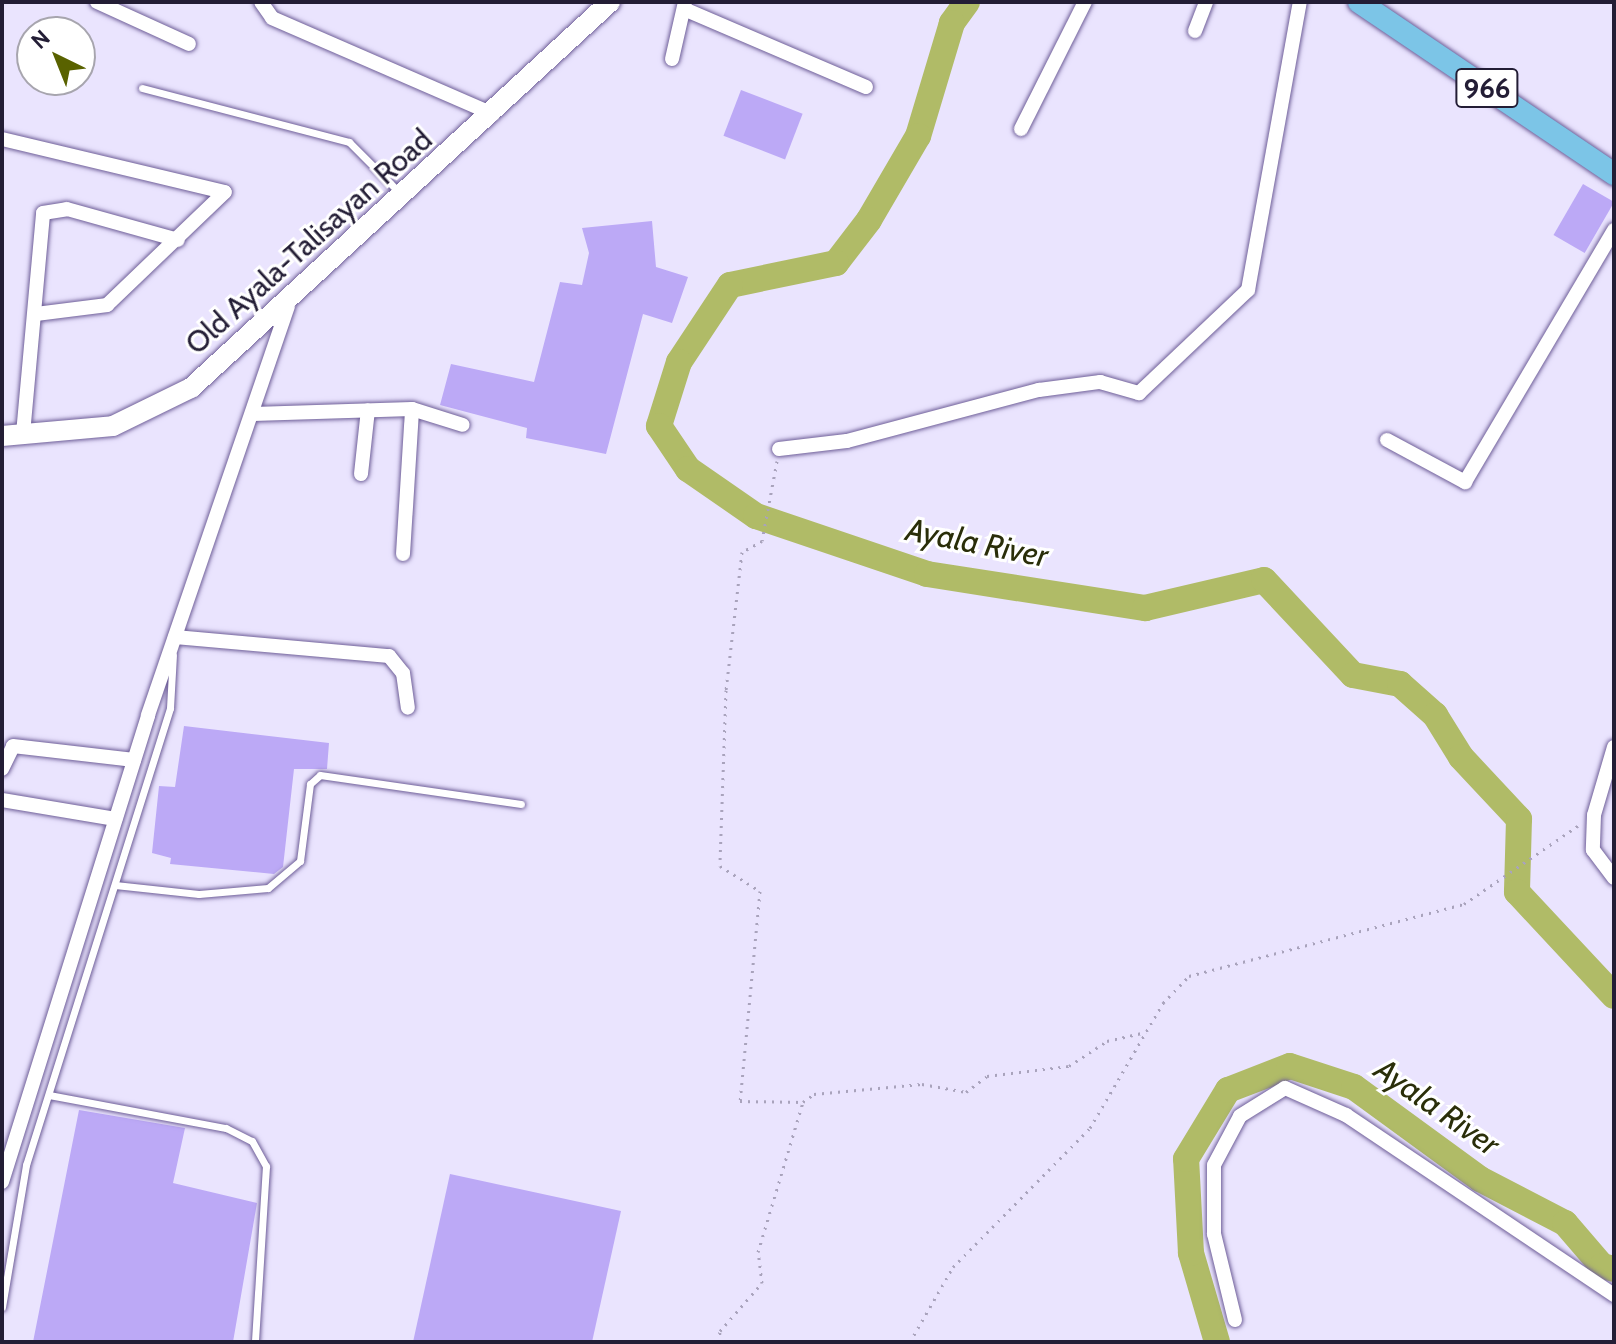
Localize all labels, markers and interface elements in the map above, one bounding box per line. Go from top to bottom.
north arrow [16,16,96,96]
text: N [26,24,56,55]
road number: 966 [1455,64,1519,112]
street label: Old Ayala-Talisayan Road [178,122,440,362]
water label: Ayala River [903,510,1051,576]
water label: Ayala River [1367,1050,1507,1164]

